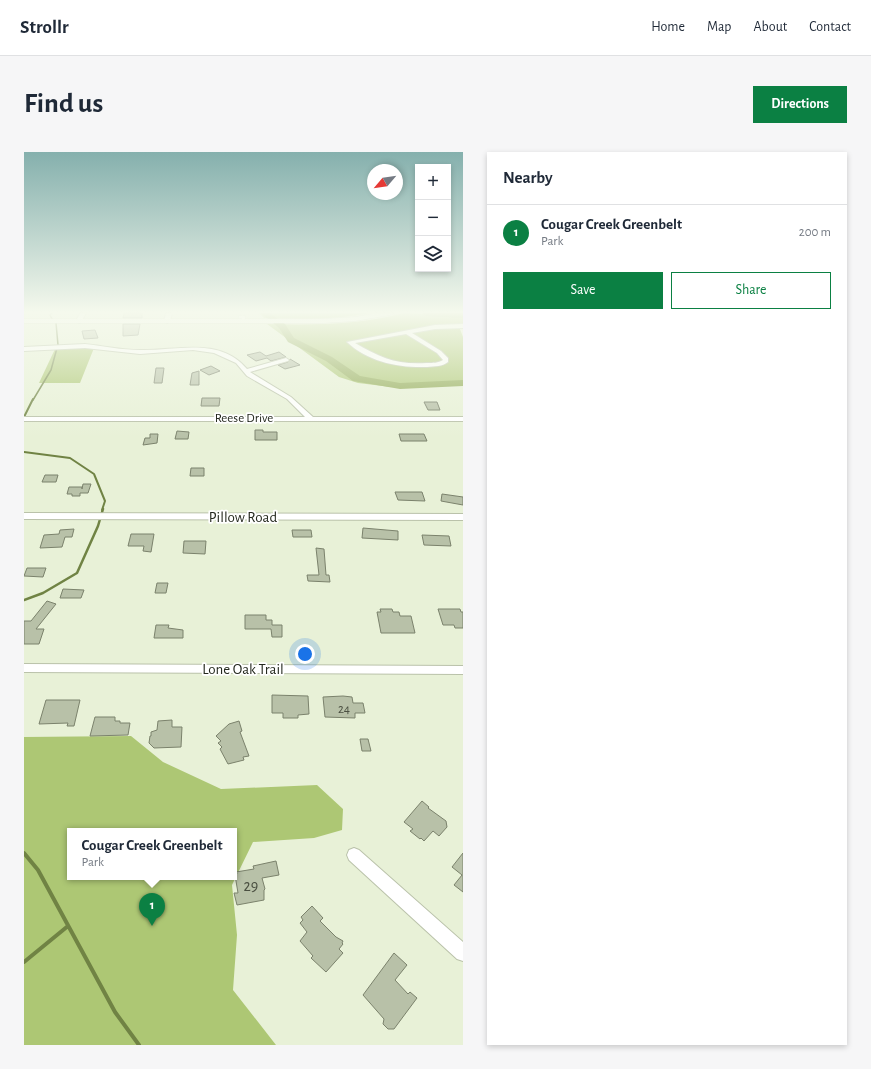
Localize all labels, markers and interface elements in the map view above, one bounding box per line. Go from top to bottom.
text: Strollr [20,18,69,37]
text: Home [651,20,685,34]
text: Map [707,20,731,34]
text: About [753,20,787,34]
text: Contact [809,20,851,34]
button: Directions [753,86,847,123]
text: Find us [24,90,103,118]
north arrow [367,164,403,200]
map controls [415,164,451,272]
button: + [415,164,451,200]
text: Nearby [503,169,553,186]
button: − [415,200,451,236]
text: Cougar Creek Greenbelt [541,217,682,232]
text: 1 [514,226,518,239]
text: 200 m [799,226,831,239]
text: Park [541,235,563,248]
button: layers [415,236,451,272]
button: Save [503,272,663,309]
button: Share [671,272,831,309]
street label: Reese Drive [215,412,273,425]
street label: Pillow Road [209,510,277,525]
your location [295,644,315,664]
street label: Lone Oak Trail [202,662,284,677]
house number: 24 [338,703,350,716]
popup [67,828,237,880]
text: Cougar Creek Greenbelt [81,838,223,853]
text: Park [81,856,104,869]
house number: 29 [244,878,258,894]
pin: 1 [139,893,165,926]

